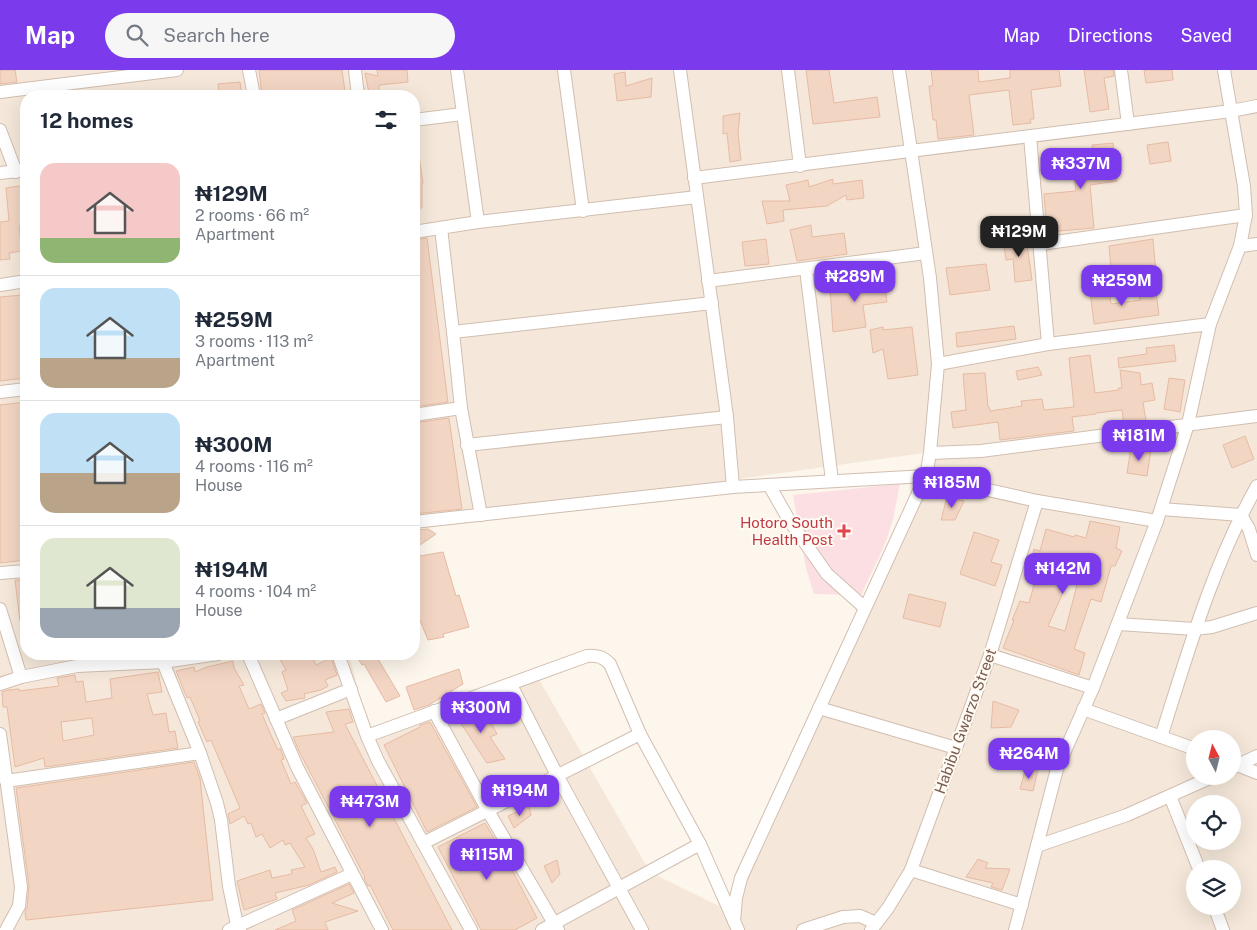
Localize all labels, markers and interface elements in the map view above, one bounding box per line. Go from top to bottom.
search box [105,13,455,58]
text: Map [25,21,75,49]
icon: search [123,21,151,49]
text: Search here [163,24,270,46]
text: Map [1003,25,1040,46]
text: Directions [1068,25,1153,46]
text: Saved [1181,25,1232,46]
icon: filters [372,106,400,134]
text: 12 homes [40,108,134,133]
pin: ₦337M [1046,148,1116,190]
text: ₦337M [1052,154,1110,173]
text: ₦129M [195,181,268,206]
icon: home [80,183,140,243]
text: 2 rooms · 66 m² [195,206,309,225]
pin: ₦129M [984,216,1054,258]
text: ₦129M [991,222,1047,241]
text: Apartment [195,225,275,244]
pin: ₦289M [820,260,890,303]
pin: ₦259M [1087,264,1157,307]
text: ₦289M [825,267,885,286]
text: ₦259M [1092,271,1152,290]
text: ₦259M [195,307,273,332]
icon: home [80,308,140,368]
text: 3 rooms · 113 m² [195,332,313,351]
text: Apartment [195,351,275,370]
pin: ₦181M [1104,420,1174,462]
text: ₦181M [1113,426,1165,445]
text: ₦300M [195,432,273,457]
icon: home [80,433,140,493]
text: 4 rooms · 116 m² [195,457,313,476]
pin: ₦185M [917,466,987,509]
text: ₦185M [924,473,980,492]
text: House [195,476,243,495]
place label: Hotoro South Health Post [740,514,833,548]
marker: Hotoro South Health Post [837,524,851,538]
pin: ₦142M [1028,552,1098,595]
text: ₦194M [195,557,268,582]
icon: home [80,558,140,618]
text: ₦142M [1035,559,1091,578]
text: 4 rooms · 104 m² [195,582,316,601]
text: House [195,601,243,620]
street label: Habibu Gwarzo Street [931,646,999,796]
pin: ₦300M [446,692,516,734]
text: ₦300M [451,698,511,717]
north arrow [1186,730,1241,785]
map controls [1186,730,1241,915]
pin: ₦264M [994,738,1064,780]
text: ₦264M [999,744,1059,763]
pin: ₦194M [485,774,555,817]
text: ₦194M [492,781,548,800]
pin: ₦473M [335,786,405,828]
text: ₦473M [341,792,399,811]
button: locate [1186,795,1241,850]
pin: ₦115M [452,838,522,881]
text: ₦115M [461,845,513,864]
button: layers [1186,860,1241,915]

